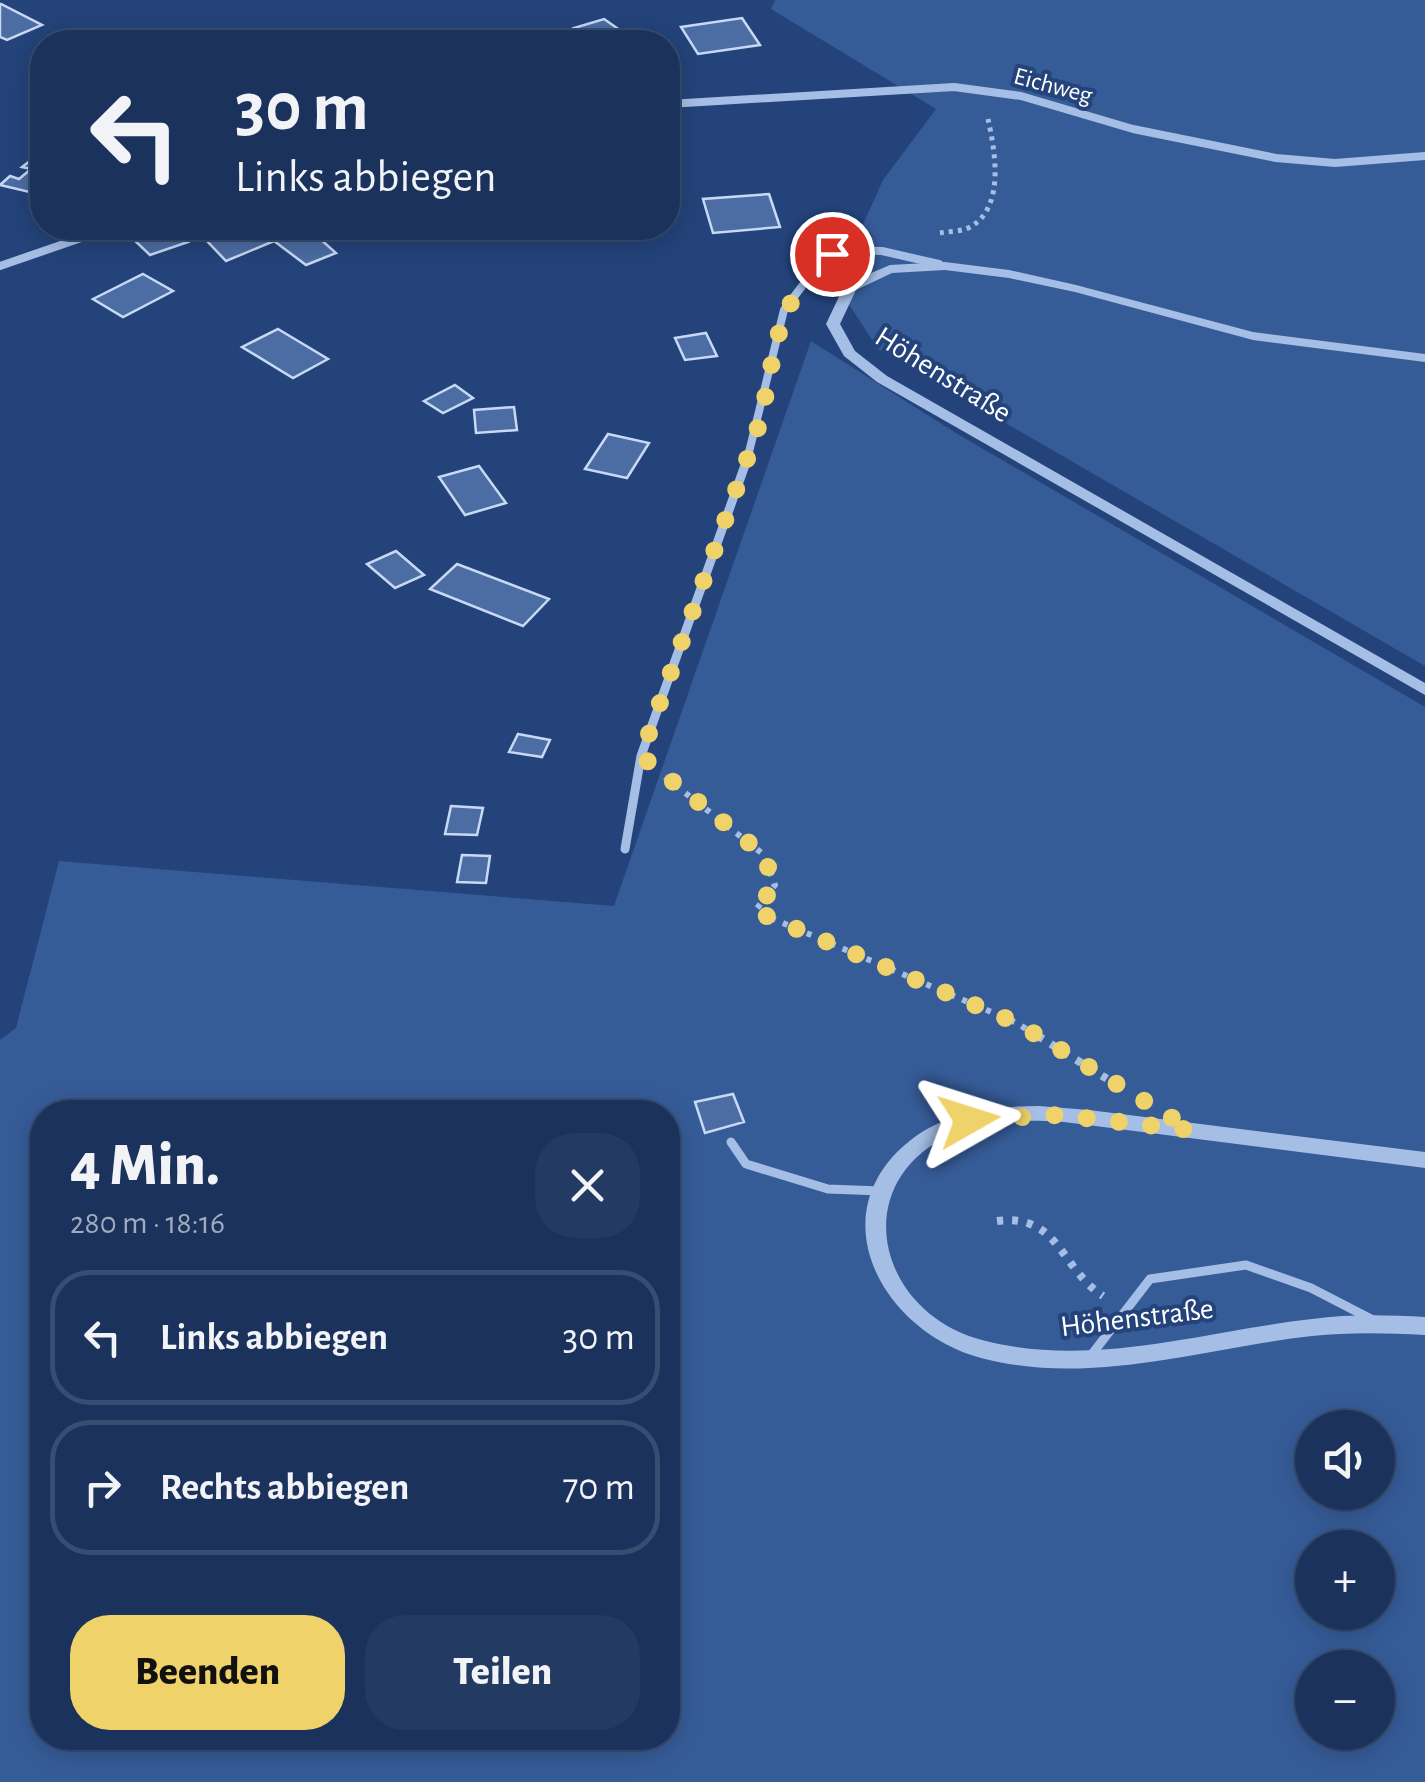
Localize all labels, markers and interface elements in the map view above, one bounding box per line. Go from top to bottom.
street label: Eichweg [1011,64,1096,109]
icon: left [70,70,200,200]
text: 30 m [235,73,369,143]
text: Links abbiegen [235,155,497,200]
pin [790,212,875,297]
icon: arrive [805,227,860,282]
street label: Höhenstraße [870,321,1016,429]
position arrow [917,1068,1021,1172]
button: close [535,1133,640,1238]
text: 4 Min. [70,1136,220,1196]
text: 280 m · 18:16 [70,1207,225,1239]
street label: Höhenstraße [1059,1294,1215,1342]
icon: left [75,1310,130,1365]
text: Links abbiegen [160,1319,388,1357]
text: 30 m [563,1319,635,1357]
map controls [1295,1410,1395,1750]
button: sound [1295,1410,1395,1510]
icon: right [75,1460,130,1515]
text: Rechts abbiegen [160,1469,409,1507]
text: 70 m [562,1469,635,1507]
button: + [1295,1530,1395,1630]
button: Beenden [70,1615,345,1730]
button: Teilen [365,1615,640,1730]
button: − [1295,1650,1395,1750]

